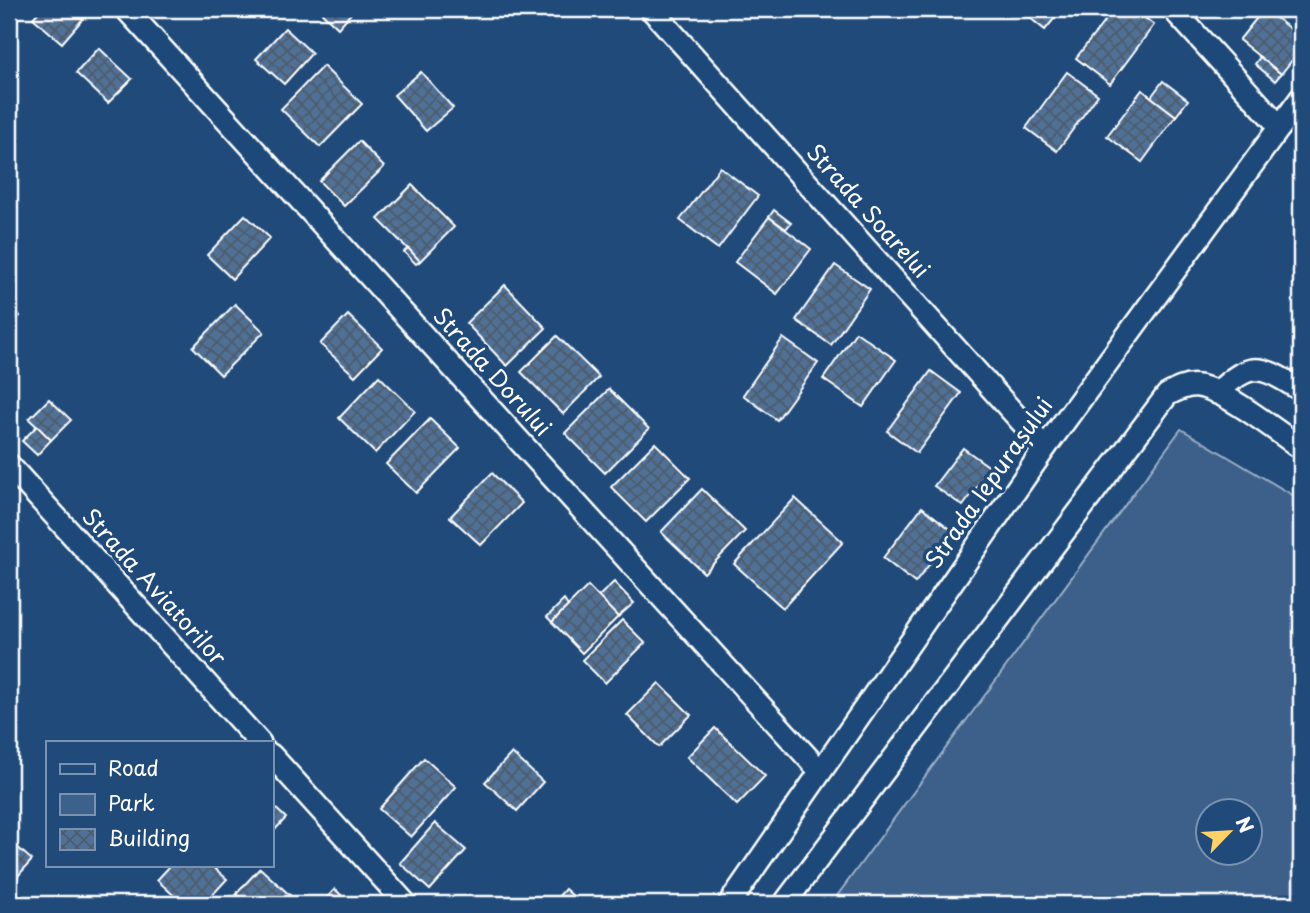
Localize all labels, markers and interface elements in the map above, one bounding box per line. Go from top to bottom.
street label: Strada Soarelui [799,135,939,285]
street label: Strada Dorului [426,299,561,443]
street label: Strada Iepurașului [915,389,1060,575]
street label: Strada Aviatorilor [75,499,236,673]
legend [46,741,273,867]
text: Road [108,751,159,783]
text: Park [108,786,155,818]
north arrow [1194,797,1264,867]
text: N [1229,812,1261,837]
text: Building [108,821,190,853]

